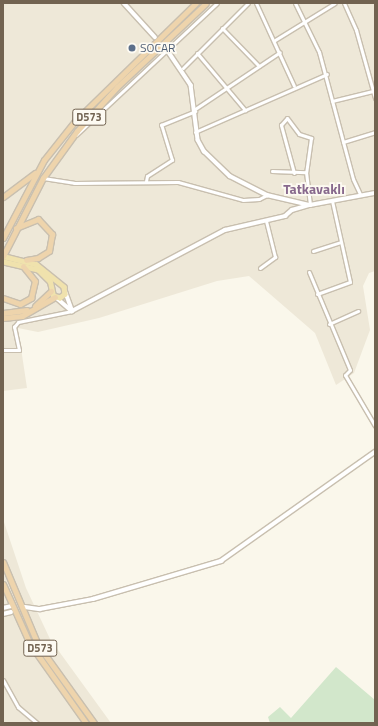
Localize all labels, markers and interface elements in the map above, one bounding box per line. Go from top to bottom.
place label: SOCAR [140,41,175,55]
marker: SOCAR [127,43,137,53]
road number: D573 [72,108,106,126]
district label: Tatkavaklı [283,181,345,197]
road number: D573 [23,639,57,657]

